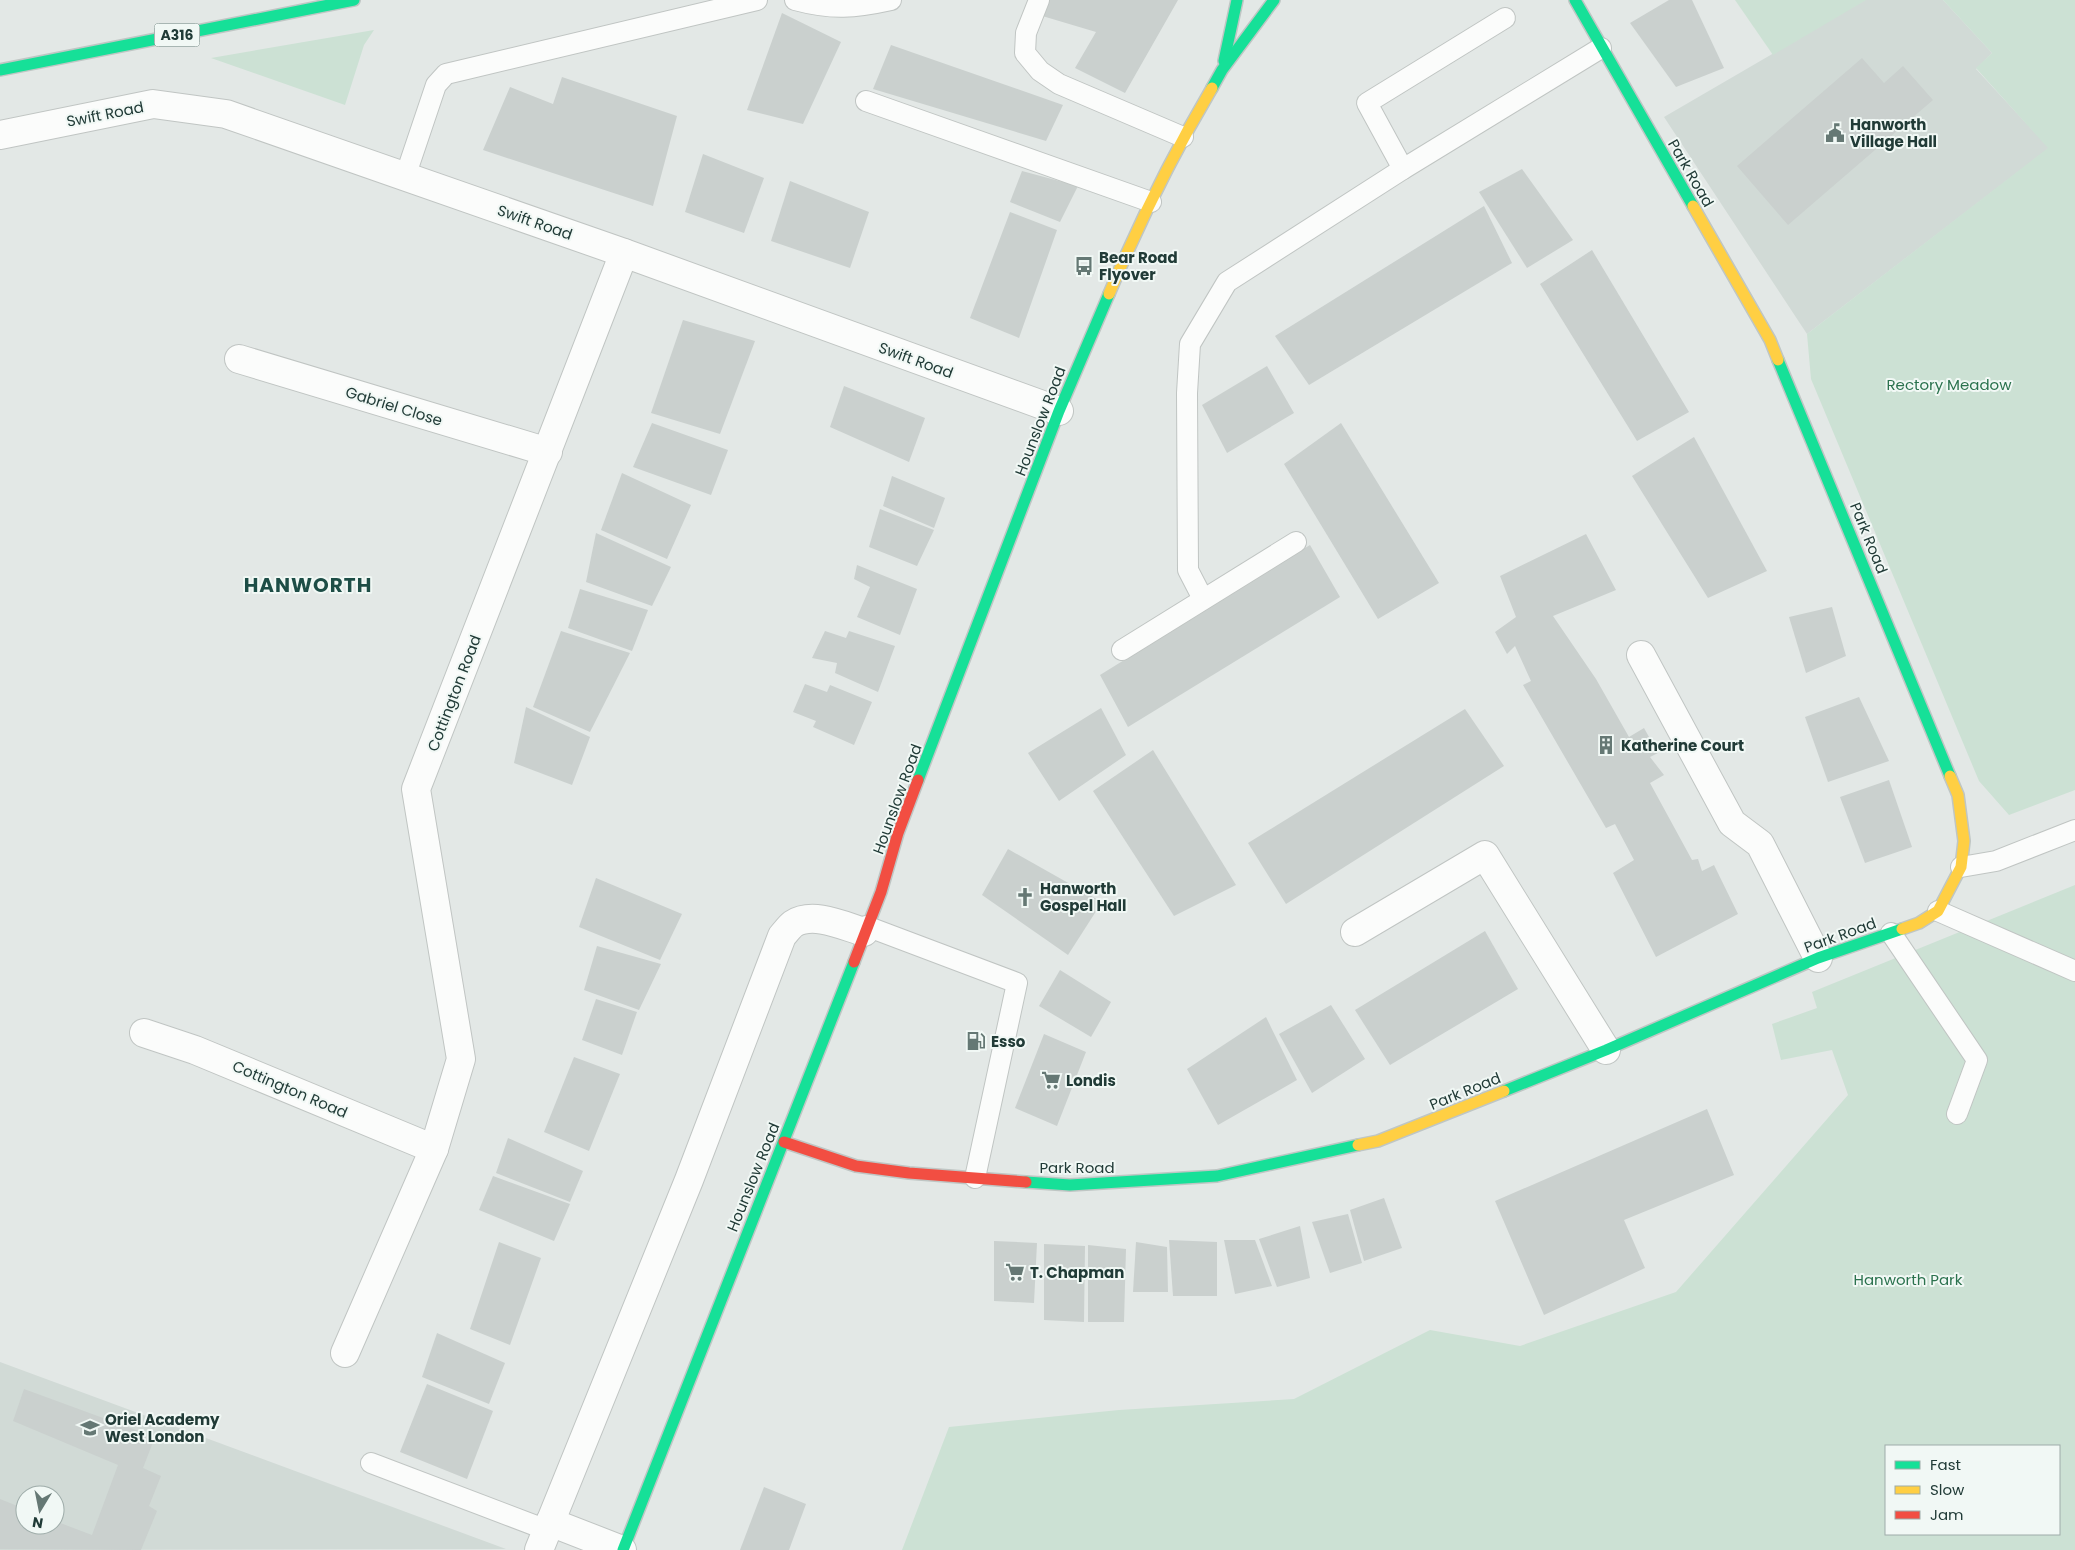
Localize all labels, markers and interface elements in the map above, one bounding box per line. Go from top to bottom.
road number: A316 [154,24,200,46]
street label: Swift Road [65,96,145,132]
place label: Hanworth Village Hall [1850,114,1937,152]
public building icon: Hanworth Village Hall [1824,122,1846,144]
street label: Park Road [1663,135,1719,211]
street label: Swift Road [495,199,575,245]
place label: Bear Road Flyover [1099,247,1178,285]
bus stop icon: Bear Road Flyover [1073,255,1095,277]
street label: Swift Road [876,337,956,383]
street label: Hounslow Road [1009,363,1071,479]
park label: Rectory Meadow [1886,374,2012,395]
street label: Gabriel Close [343,381,445,431]
street label: Park Road [1845,499,1893,577]
district label: HANWORTH [244,571,372,599]
street label: Cottington Road [422,632,486,754]
building icon: Katherine Court [1595,734,1617,756]
place label: Katherine Court [1621,735,1744,756]
street label: Hounslow Road [867,741,927,857]
place label: Hanworth Gospel Hall [1040,878,1126,916]
church icon: Hanworth Gospel Hall [1014,886,1036,908]
street label: Park Road [1801,912,1879,958]
fuel station icon: Esso [965,1030,987,1052]
place label: Esso [991,1031,1026,1052]
street label: Cottington Road [229,1055,351,1123]
street label: Park Road [1426,1067,1504,1115]
supermarket icon: Londis [1040,1069,1062,1091]
place label: Londis [1066,1070,1116,1091]
street label: Hounslow Road [722,1119,784,1235]
street label: Park Road [1039,1157,1115,1178]
supermarket icon: T. Chapman [1004,1261,1026,1283]
place label: T. Chapman [1030,1262,1124,1283]
park label: Hanworth Park [1854,1269,1963,1290]
place label: Oriel Academy West London [105,1409,220,1447]
school or university icon: Oriel Academy West London [79,1417,101,1439]
legend [1885,1445,2060,1535]
text: Fast [1930,1454,1961,1475]
text: Slow [1930,1479,1965,1500]
north arrow [15,1485,65,1535]
text: Jam [1930,1504,1964,1525]
text: N [31,1512,45,1534]

